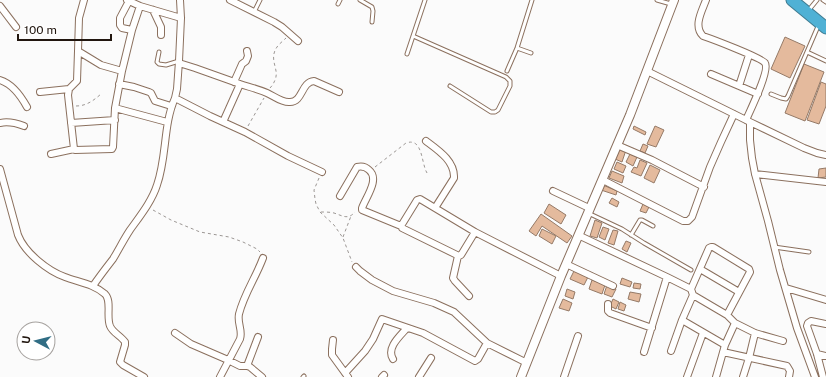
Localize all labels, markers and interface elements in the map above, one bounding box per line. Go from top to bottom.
scale bar [18,16,111,42]
text: 100 m [24,23,57,37]
north arrow [16,321,56,361]
text: U [20,335,33,344]

